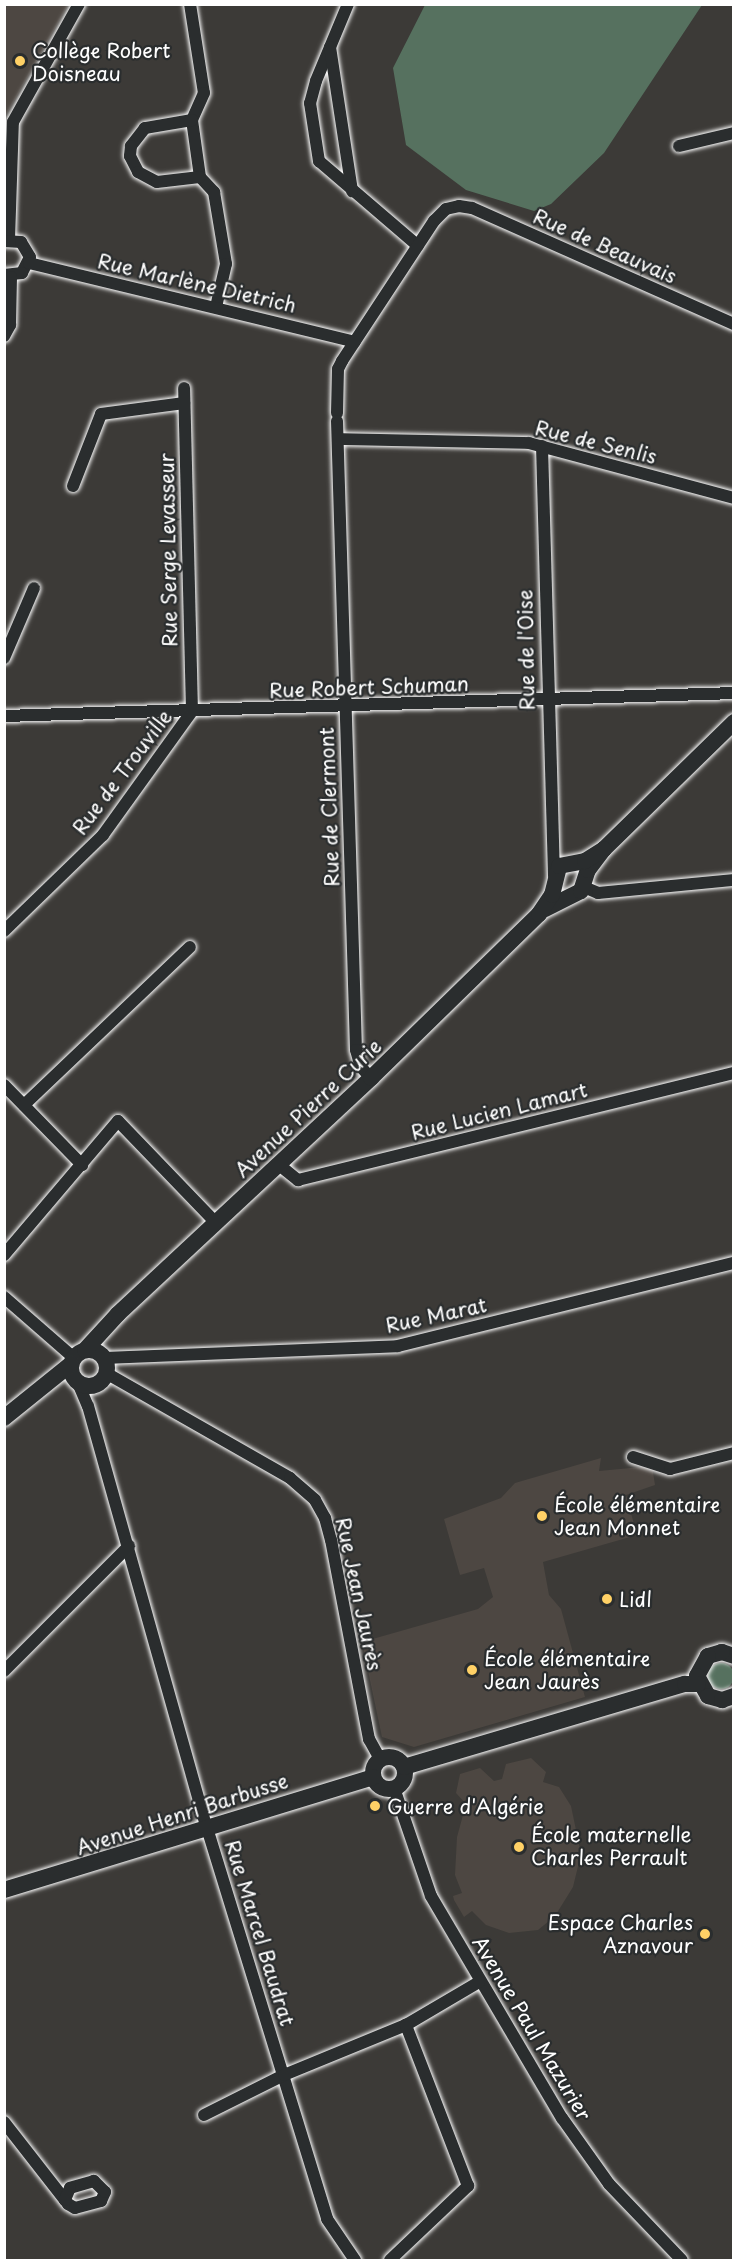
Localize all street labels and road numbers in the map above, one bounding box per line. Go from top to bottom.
street label: Rue de Beauvais [528,203,682,289]
street label: Rue Marlène Dietrich [94,248,300,318]
street label: Rue de Senlis [531,415,661,469]
street label: Rue Serge Levasseur [154,451,182,649]
street label: Rue de l'Oise [513,588,539,712]
street label: Rue Robert Schuman [267,671,471,703]
street label: Rue de Trouville [66,703,178,841]
street label: Rue de Clermont [314,725,344,889]
street label: Avenue Pierre Curie [230,1034,386,1182]
street label: Rue Lucien Lamart [408,1077,590,1145]
street label: Rue Marat [383,1292,489,1338]
street label: Rue Jean Jaurès [331,1514,387,1674]
street label: Avenue Henri Barbusse [73,1768,291,1860]
street label: Rue Marcel Baudrat [220,1836,300,2030]
street label: Avenue Paul Mazurier [468,1932,596,2124]

